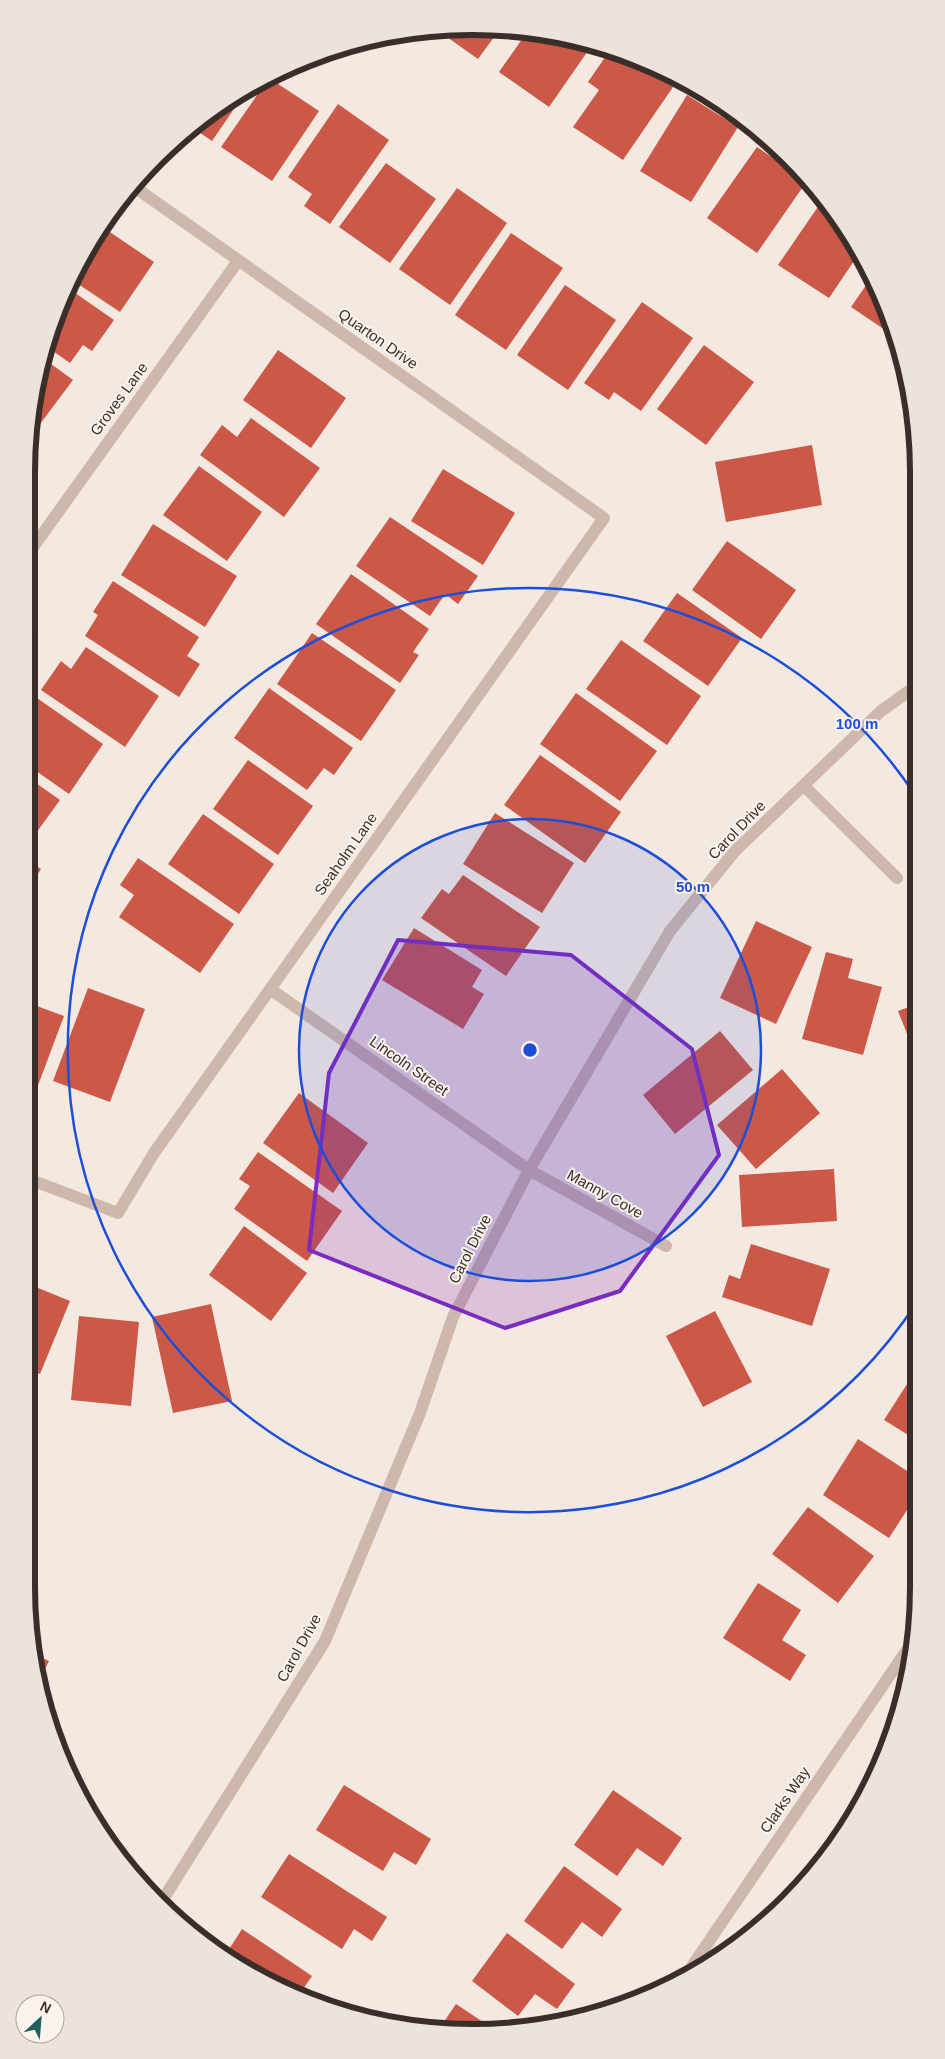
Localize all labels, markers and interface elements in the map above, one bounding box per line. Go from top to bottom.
street label: Quarton Drive [335,305,421,372]
street label: Groves Lane [86,359,151,438]
text: 100 m [836,715,878,732]
street label: Carol Drive [704,797,769,863]
street label: Seaholm Lane [311,809,380,898]
text: 50 m [676,878,710,895]
street label: Lincoln Street [367,1032,452,1099]
centre of rings [521,1041,539,1059]
street label: Manny Cove [564,1166,646,1221]
street label: Carol Drive [445,1211,494,1286]
street label: Carol Drive [273,1611,324,1685]
street label: Clarks Way [756,1763,813,1836]
north arrow [15,1994,65,2044]
text: N [38,1998,54,2017]

